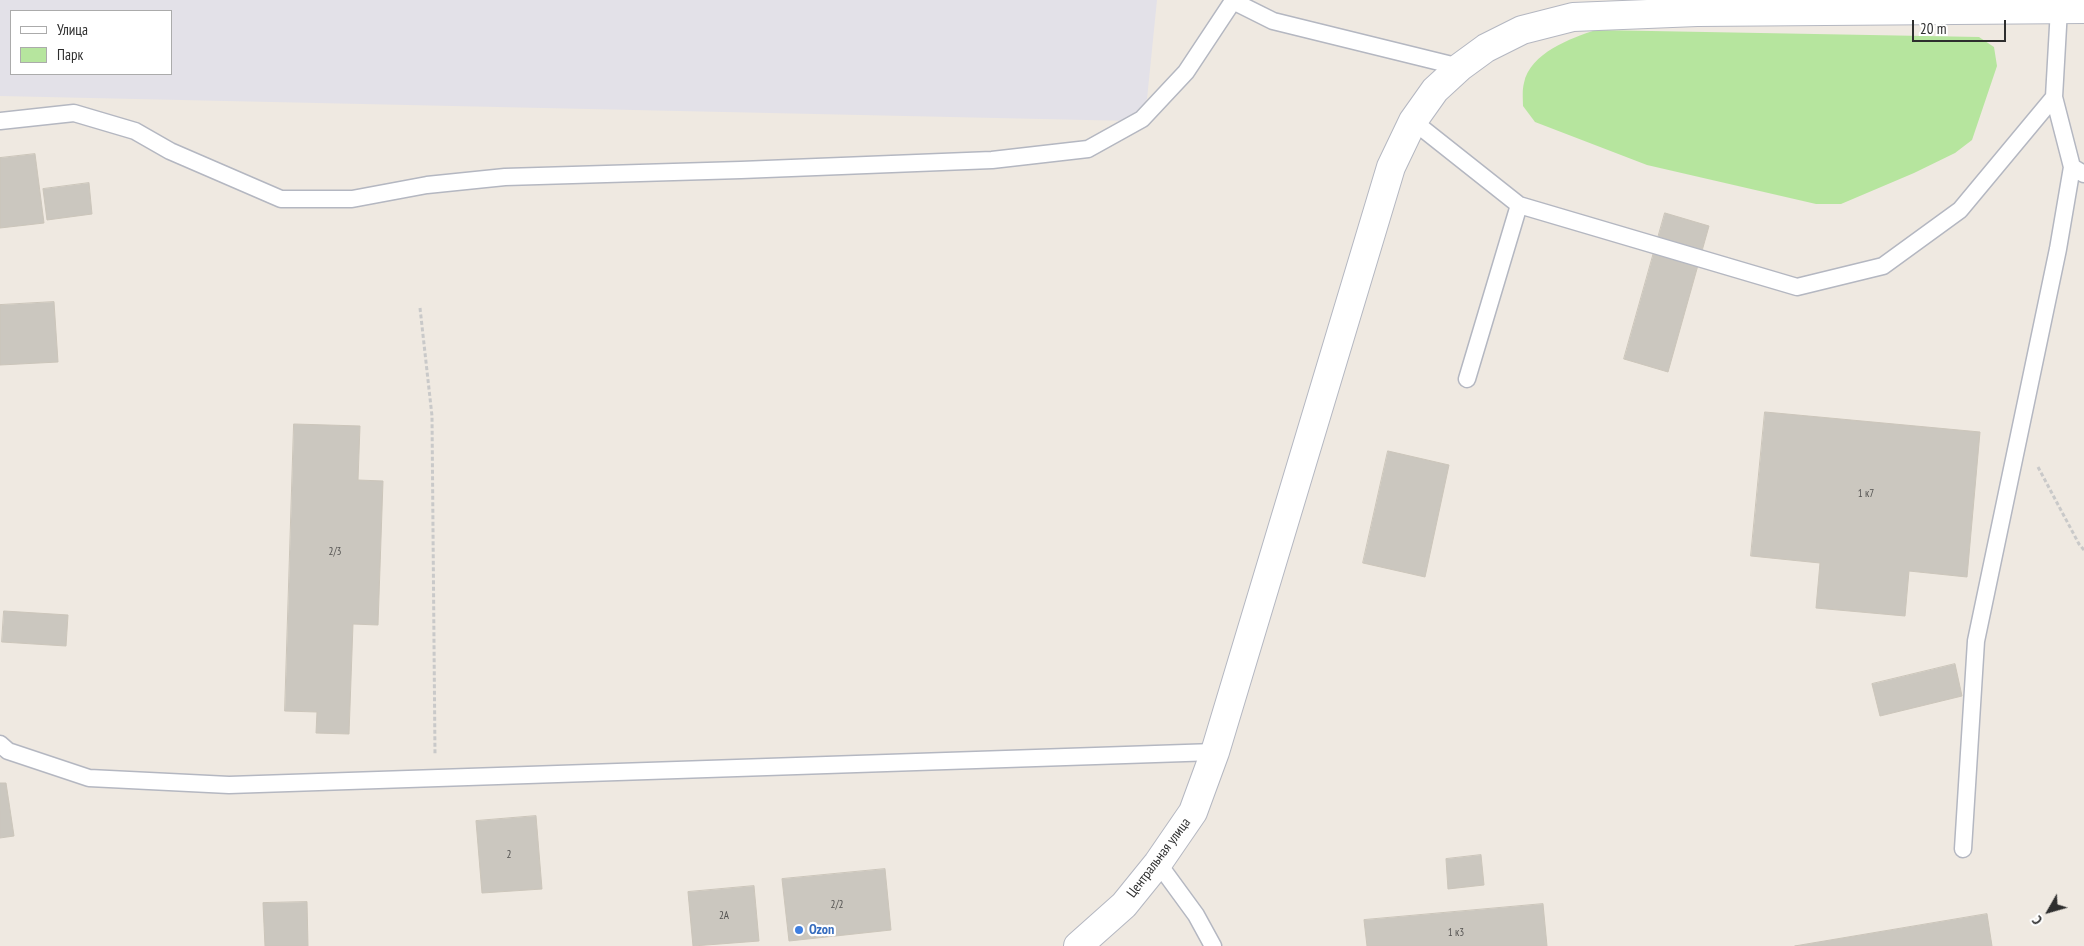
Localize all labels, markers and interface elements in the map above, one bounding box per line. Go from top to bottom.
legend [10,10,172,75]
scale bar [1914,10,2008,42]
text: 20 m [1920,19,1946,38]
text: Улица [57,20,88,39]
text: Парк [57,45,83,64]
house number: 1 к7 [1858,487,1874,501]
house number: 2/3 [328,545,342,559]
street label: Центральная улица [1124,815,1194,901]
house number: 2 [507,848,511,862]
north arrow [2024,886,2074,936]
house number: 2/2 [830,898,844,912]
house number: 2А [719,909,729,923]
text: С [2028,912,2046,928]
place label: Ozon [809,922,834,938]
marker: Ozon [793,924,805,936]
house number: 1 к3 [1448,926,1464,940]

